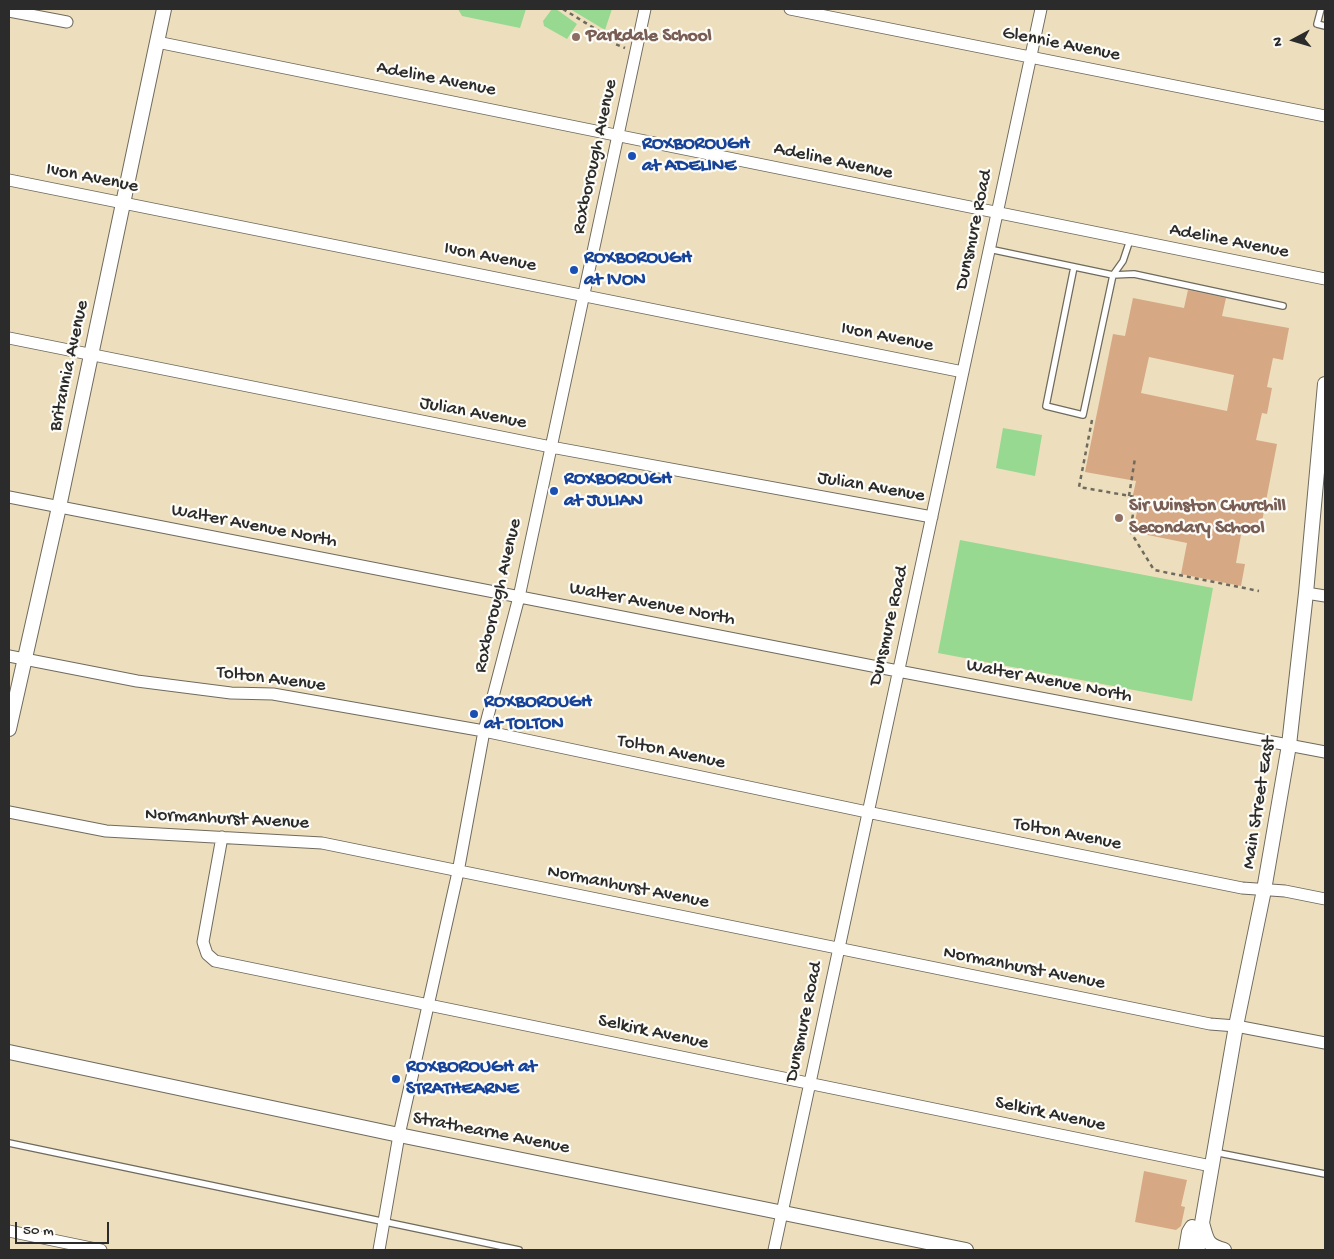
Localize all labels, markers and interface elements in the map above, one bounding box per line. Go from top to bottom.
north arrow [1269,15,1319,65]
street label: Glennie Avenue [1000,22,1122,68]
place label: Parkdale School [586,26,712,48]
marker: Parkdale School [570,31,582,43]
text: N [1270,36,1288,47]
street label: Adeline Avenue [374,57,498,103]
street label: Roxborough Avenue [568,77,624,237]
place label: ROXBOROUGH at ADELINE [642,134,750,178]
street label: Adeline Avenue [771,138,895,186]
marker: ROXBOROUGH at ADELINE [626,150,638,162]
street label: Ivon Avenue [44,159,140,199]
street label: Dunsmure Road [951,168,999,292]
street label: Adeline Avenue [1167,219,1291,265]
street label: Ivon Avenue [442,238,538,278]
place label: ROXBOROUGH at IVON [584,248,692,292]
marker: ROXBOROUGH at IVON [568,264,580,276]
street label: Britannia Avenue [45,298,95,434]
street label: Ivon Avenue [839,318,935,358]
street label: Julian Avenue [418,392,528,436]
street label: Julian Avenue [816,467,926,509]
place label: ROXBOROUGH at JULIAN [564,469,672,513]
marker: ROXBOROUGH at JULIAN [548,485,560,497]
place label: Sir Winston Churchill Secondary School [1129,496,1286,540]
street label: Walter Avenue North [169,500,339,554]
marker: Sir Winston Churchill Secondary School [1113,512,1125,524]
street label: Roxborough Avenue [470,517,528,675]
street label: Dunsmure Road [865,564,915,688]
street label: Walter Avenue North [567,578,737,632]
street label: Walter Avenue North [964,655,1134,709]
street label: Tolton Avenue [215,662,327,698]
place label: ROXBOROUGH at TOLTON [484,692,592,736]
marker: ROXBOROUGH at TOLTON [468,708,480,720]
street label: Tolton Avenue [615,730,727,776]
street label: Main Street East [1238,735,1282,871]
street label: Normanhurst Avenue [144,804,310,836]
street label: Tolton Avenue [1011,813,1123,857]
street label: Normanhurst Avenue [545,861,711,915]
street label: Normanhurst Avenue [941,942,1107,996]
street label: Dunsmure Road [781,960,829,1084]
street label: Selkirk Avenue [596,1010,710,1056]
place label: ROXBOROUGH at STRATHEARNE [406,1057,537,1101]
marker: ROXBOROUGH at STRATHEARNE [390,1073,402,1085]
street label: Selkirk Avenue [993,1092,1107,1138]
street label: Strathearne Avenue [411,1108,571,1160]
scale bar [18,1212,111,1244]
text: 50 m [23,1222,54,1240]

